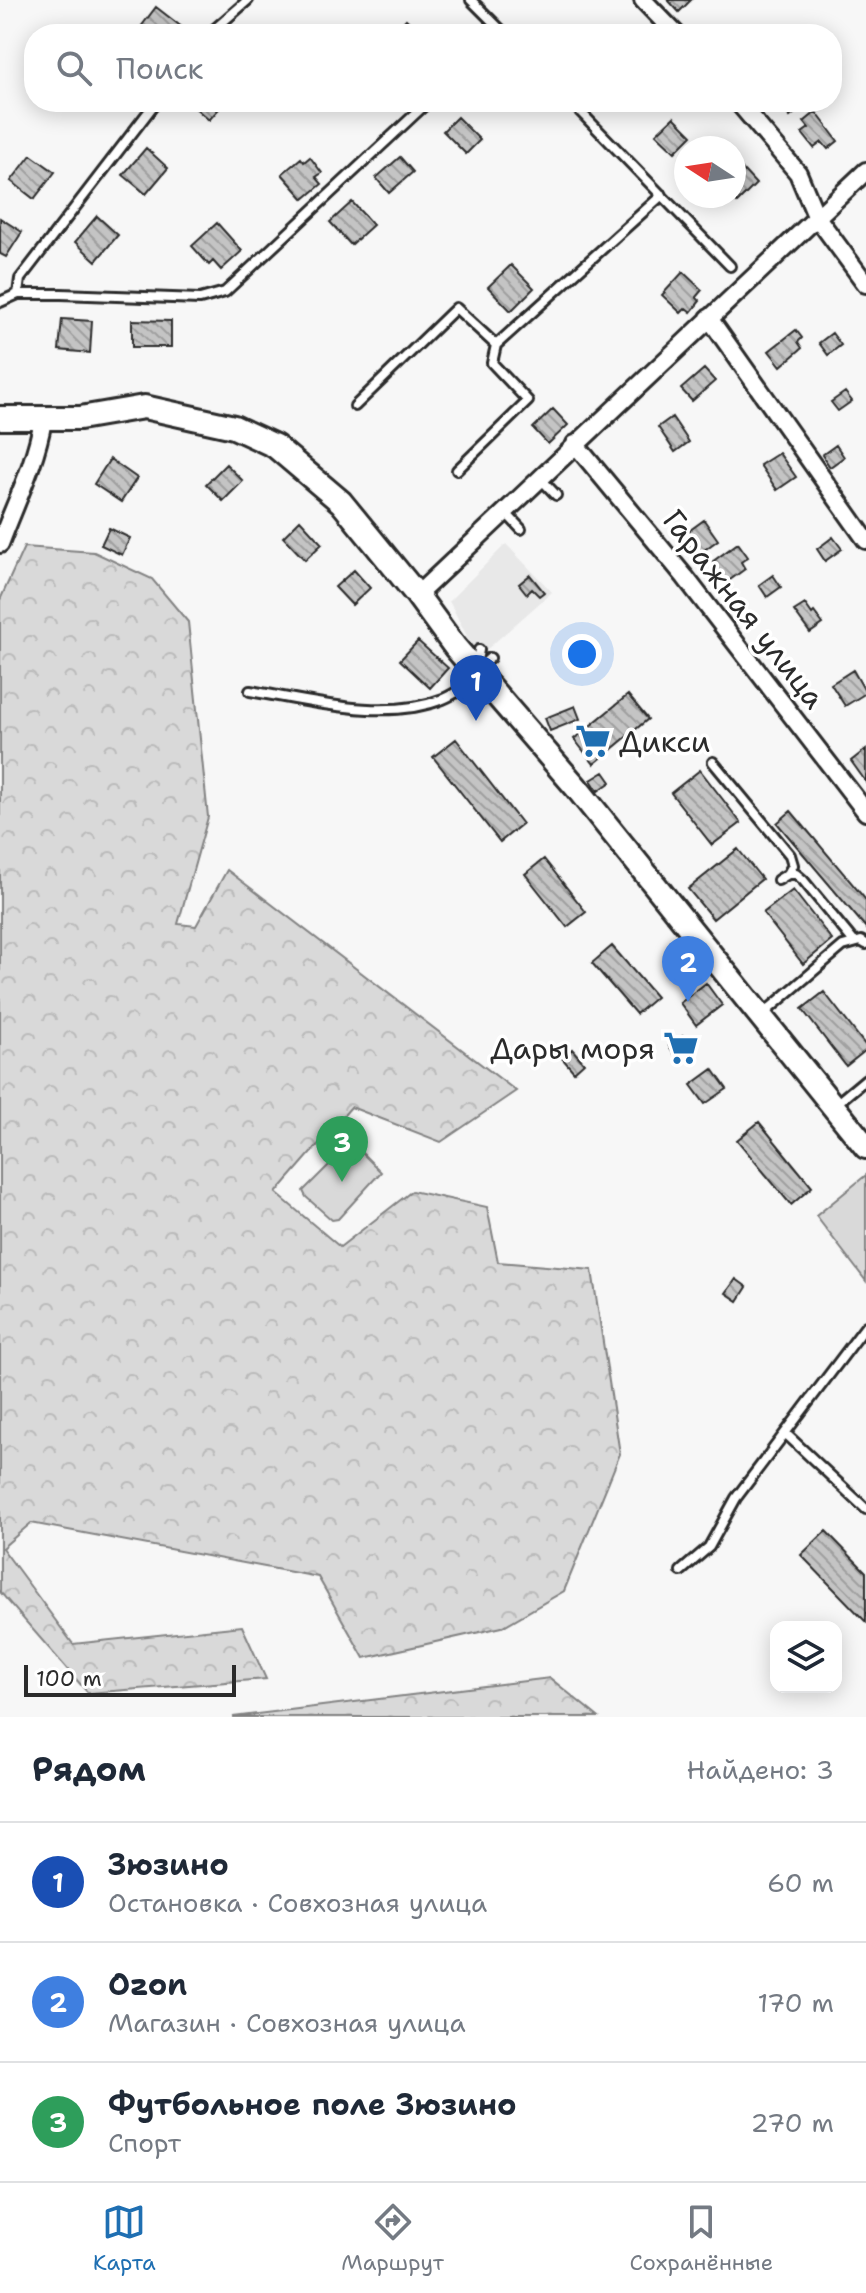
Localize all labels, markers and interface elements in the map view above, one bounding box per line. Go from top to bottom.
search box [24,24,842,112]
icon: search [52,46,96,90]
text: Поиск [116,48,204,89]
north arrow [674,136,746,208]
street label: Гаражная улица [653,501,835,717]
your location [562,634,602,674]
pin: 1 [450,655,502,721]
place label: Дикси [619,721,710,762]
supermarket icon: Дикси [574,722,612,760]
pin: 2 [662,936,714,1002]
place label: Дары моря [490,1028,655,1069]
supermarket icon: Дары моря [662,1029,700,1067]
pin: 3 [316,1116,368,1182]
map controls [770,1621,842,1693]
button: layers [770,1621,842,1693]
scale bar [24,1661,236,1697]
text: 100 m [36,1664,102,1693]
text: Рядом [32,1746,146,1792]
text: Найдено: 3 [687,1752,834,1787]
text: Зюзино [108,1844,229,1885]
text: 1 [52,1865,64,1900]
text: 60 m [767,1865,834,1900]
text: Остановка · Совхозная улица [108,1885,487,1920]
text: Ozon [108,1964,187,2005]
text: 2 [49,1985,67,2020]
text: 170 m [757,1985,834,2020]
text: Магазин · Совхозная улица [108,2005,466,2040]
text: Футбольное поле Зюзино [108,2084,517,2125]
text: 3 [49,2105,67,2140]
text: 270 m [751,2105,834,2140]
text: Спорт [108,2125,181,2160]
tab: Карта [93,2200,156,2277]
tab: Маршрут [341,2200,444,2277]
tab: Сохранённые [630,2200,773,2277]

